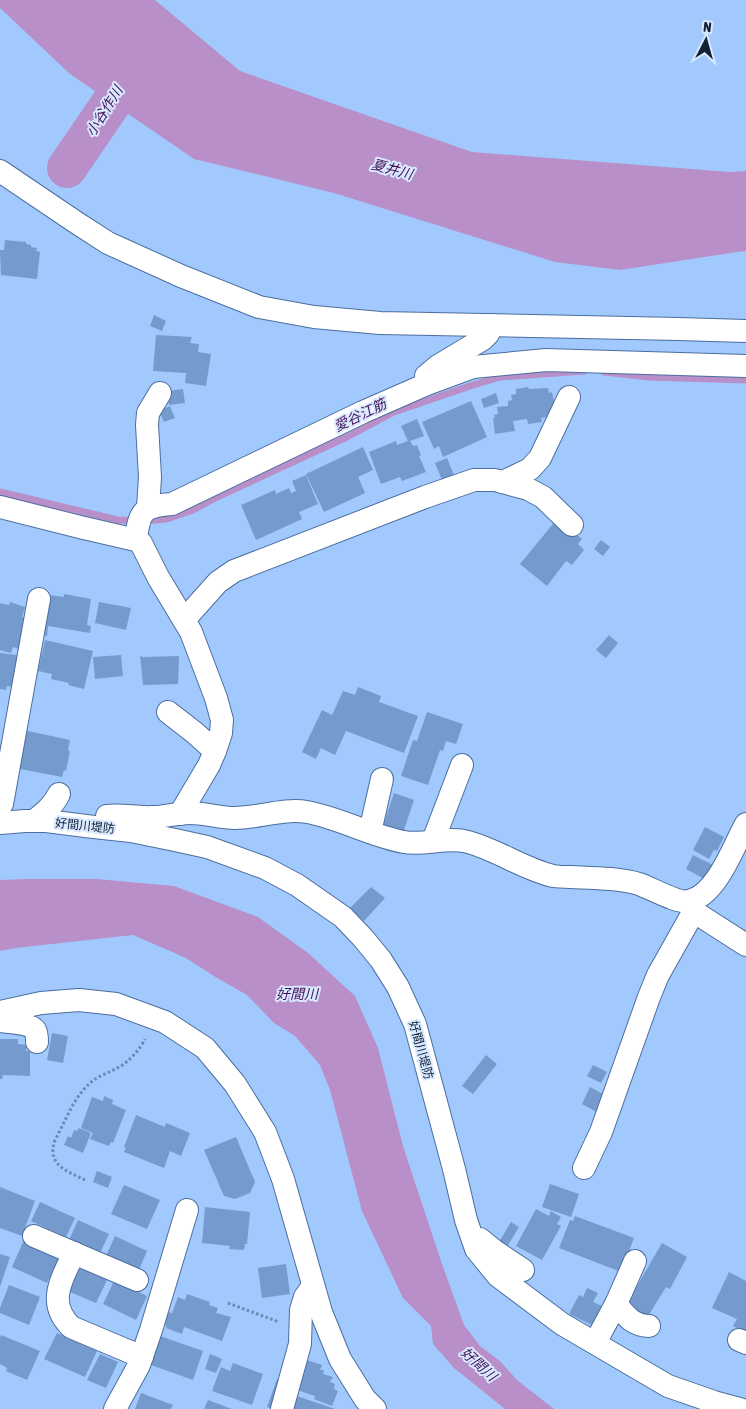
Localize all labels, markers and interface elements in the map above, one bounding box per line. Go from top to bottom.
north arrow [681,15,731,65]
text: N [702,19,712,35]
water label: 小谷作川 [82,81,127,139]
water label: 夏井川 [370,156,416,183]
water label: 愛谷江筋 [331,395,390,434]
street label: 好間川堤防 [54,816,116,836]
water label: 好間川 [276,986,320,1002]
street label: 好間川堤防 [406,1019,436,1081]
water label: 好間川 [458,1344,501,1385]

